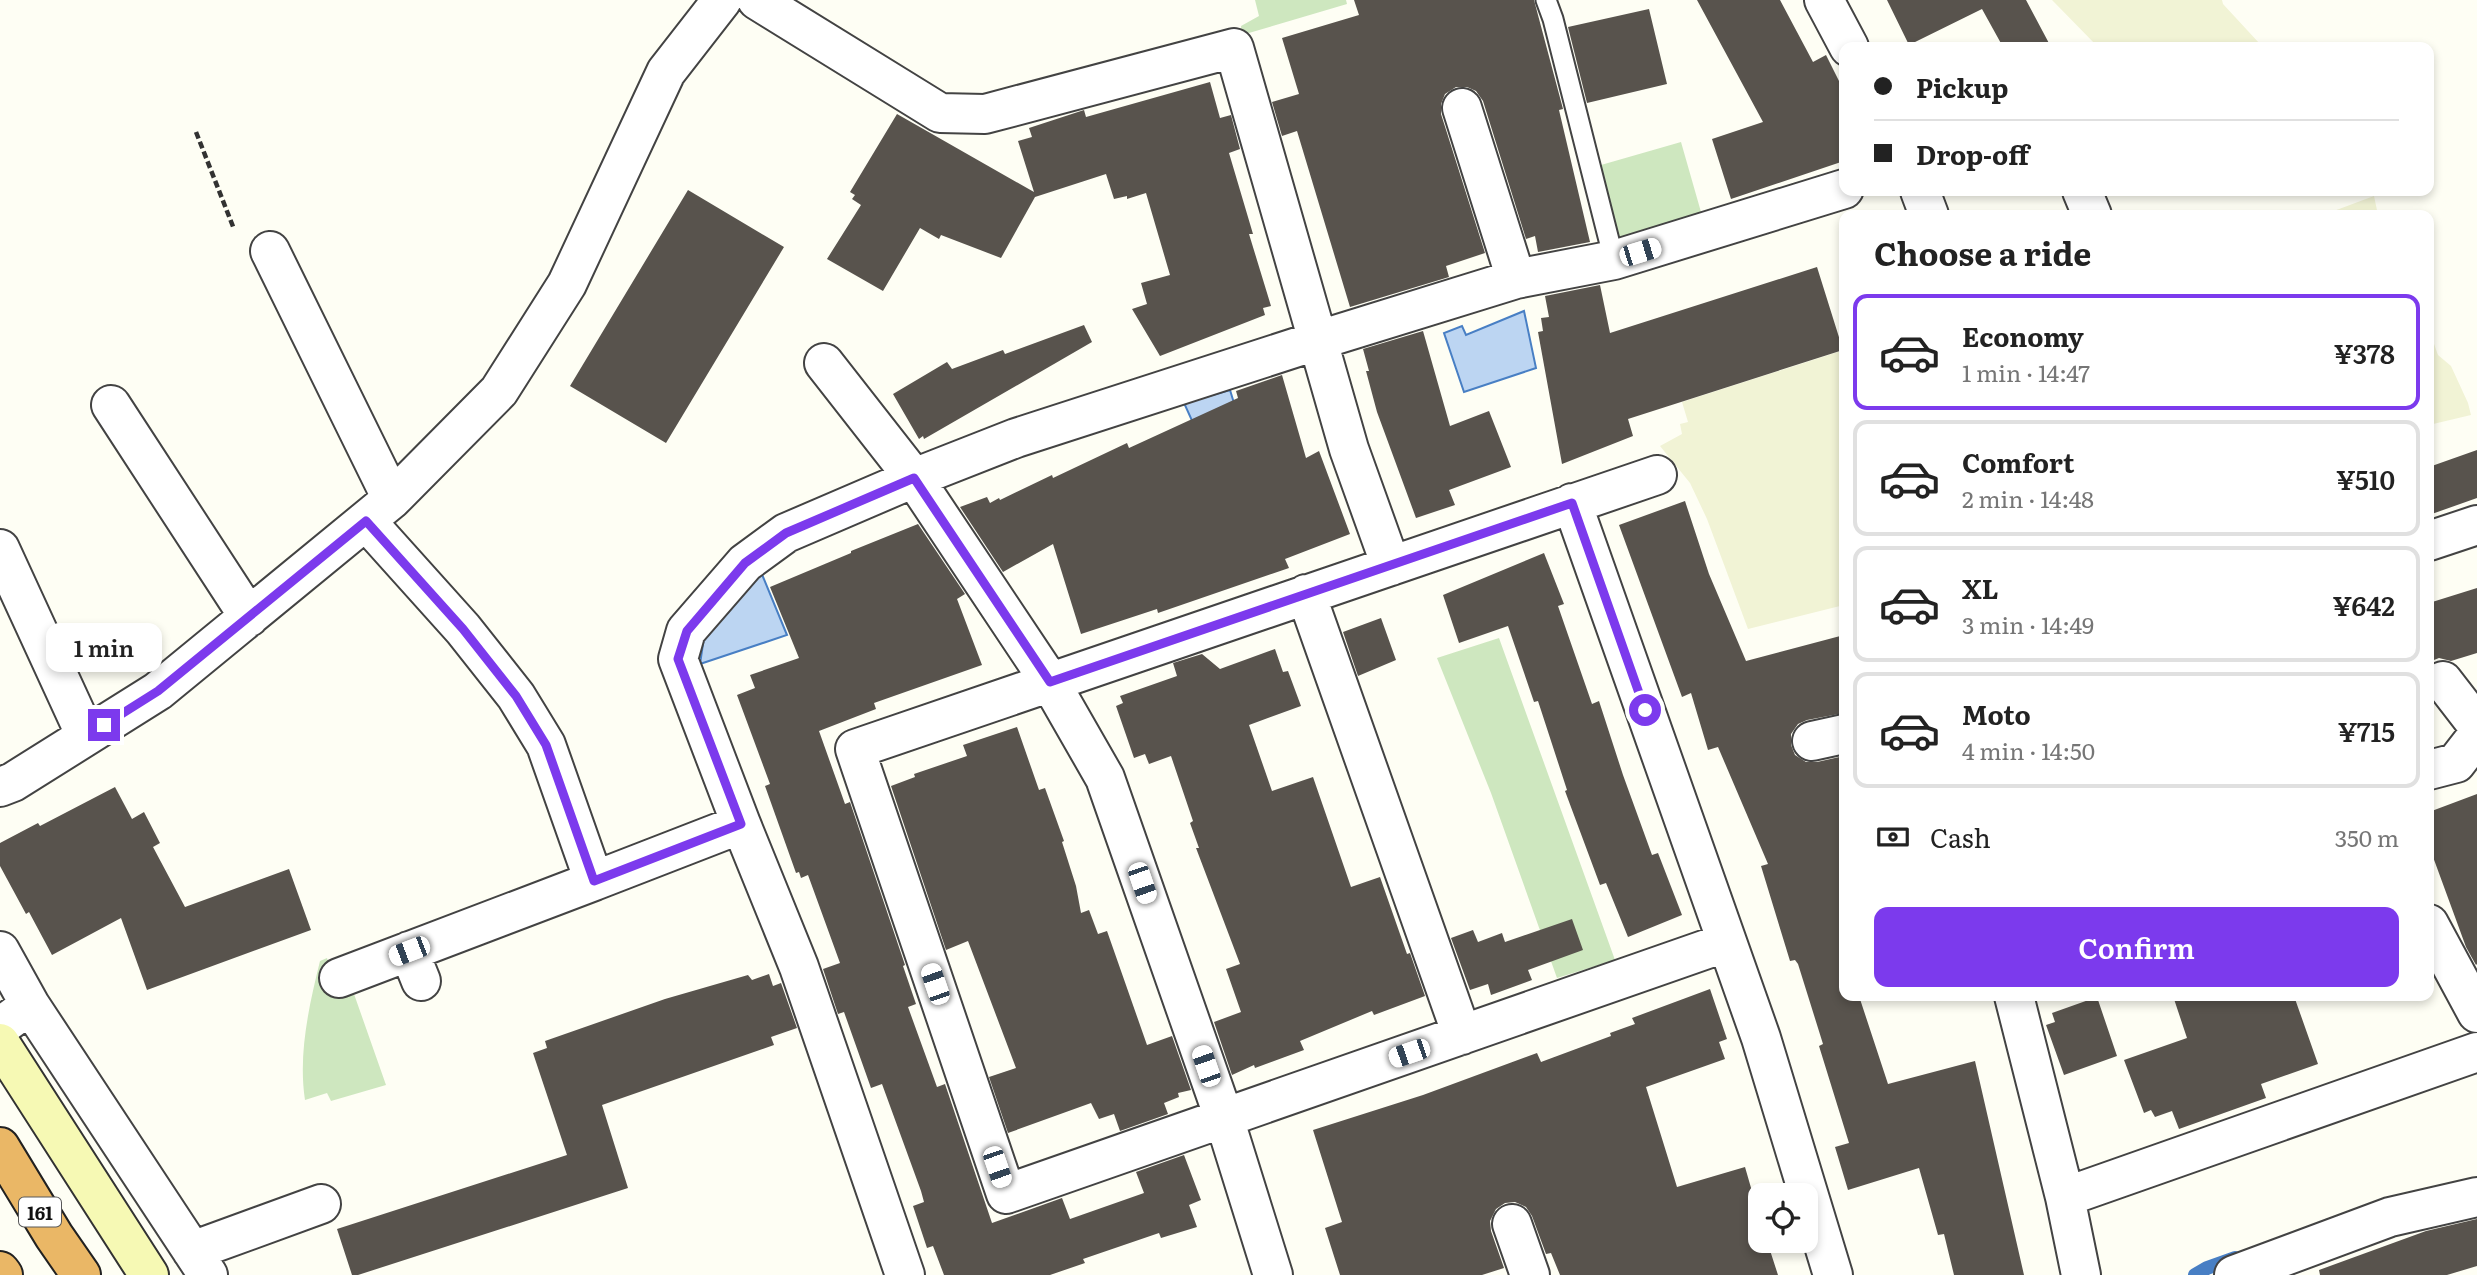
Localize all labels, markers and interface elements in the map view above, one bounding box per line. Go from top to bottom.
text: Pickup [1916,67,2008,106]
text: Drop-off [1916,134,2029,173]
text: Choose a ride [1874,228,2091,276]
car [1617,236,1664,268]
text: Economy [1962,316,2084,355]
icon: car [1878,321,1941,384]
text: ¥378 [2334,333,2395,372]
text: 1 min · 14:47 [1962,355,2090,389]
text: Comfort [1962,442,2074,481]
icon: car [1878,447,1941,510]
text: ¥510 [2336,459,2395,498]
text: 2 min · 14:48 [1962,481,2094,515]
text: XL [1962,568,1999,607]
icon: car [1878,573,1941,636]
text: ¥642 [2333,585,2395,624]
text: 3 min · 14:49 [1962,607,2094,641]
callout: 1 min [46,624,162,672]
text: 1 min [74,630,134,664]
route start [1629,694,1661,726]
text: Moto [1962,694,2031,733]
icon: car [1878,699,1941,762]
route end [88,709,120,741]
text: ¥715 [2338,711,2395,750]
text: 4 min · 14:50 [1962,733,2095,767]
text: Cash [1930,817,1991,856]
icon: cash [1874,818,1912,856]
text: 350 m [2335,820,2399,854]
car [1126,860,1159,906]
button: Confirm [1874,907,2399,987]
car [386,934,433,968]
car [919,961,952,1007]
car [1386,1036,1433,1070]
car [1190,1043,1223,1089]
car [981,1144,1014,1190]
map controls [1748,1183,1818,1253]
button: locate [1748,1183,1818,1253]
road number: 161 [19,1198,61,1226]

